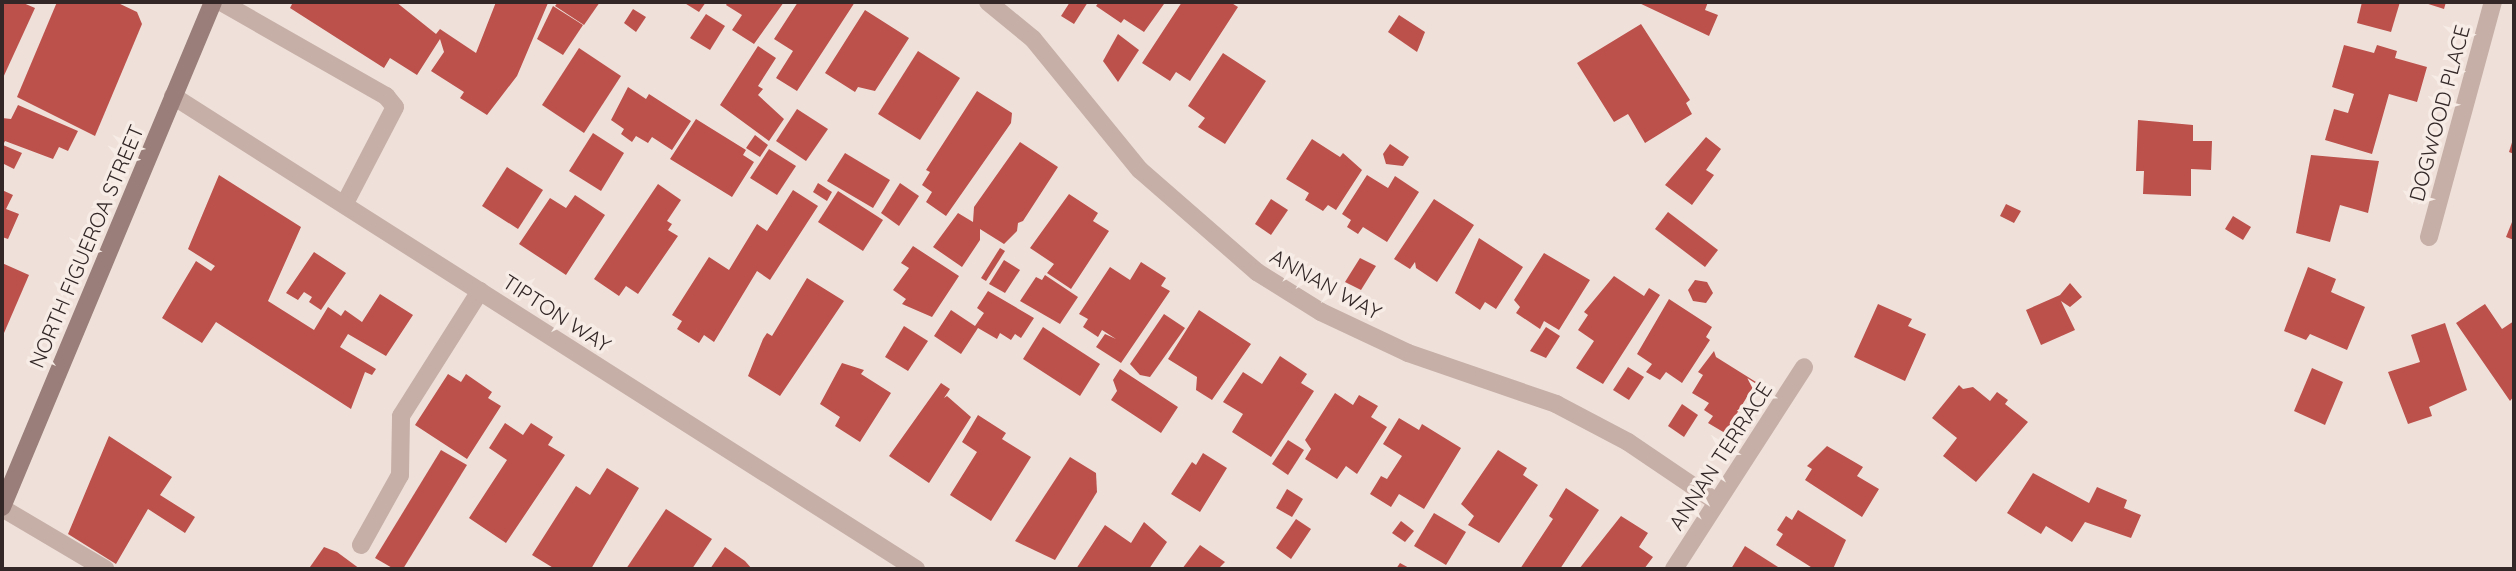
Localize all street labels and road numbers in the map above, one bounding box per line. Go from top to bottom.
street label: DOGWOOD PLACE [2403,22,2475,204]
street label: NORTH FIGUEROA STREET [23,121,149,371]
street label: ANNAN WAY [1266,243,1386,325]
street label: TIPTON WAY [498,269,616,357]
street label: ANNAN TERRACE [1663,378,1777,534]

